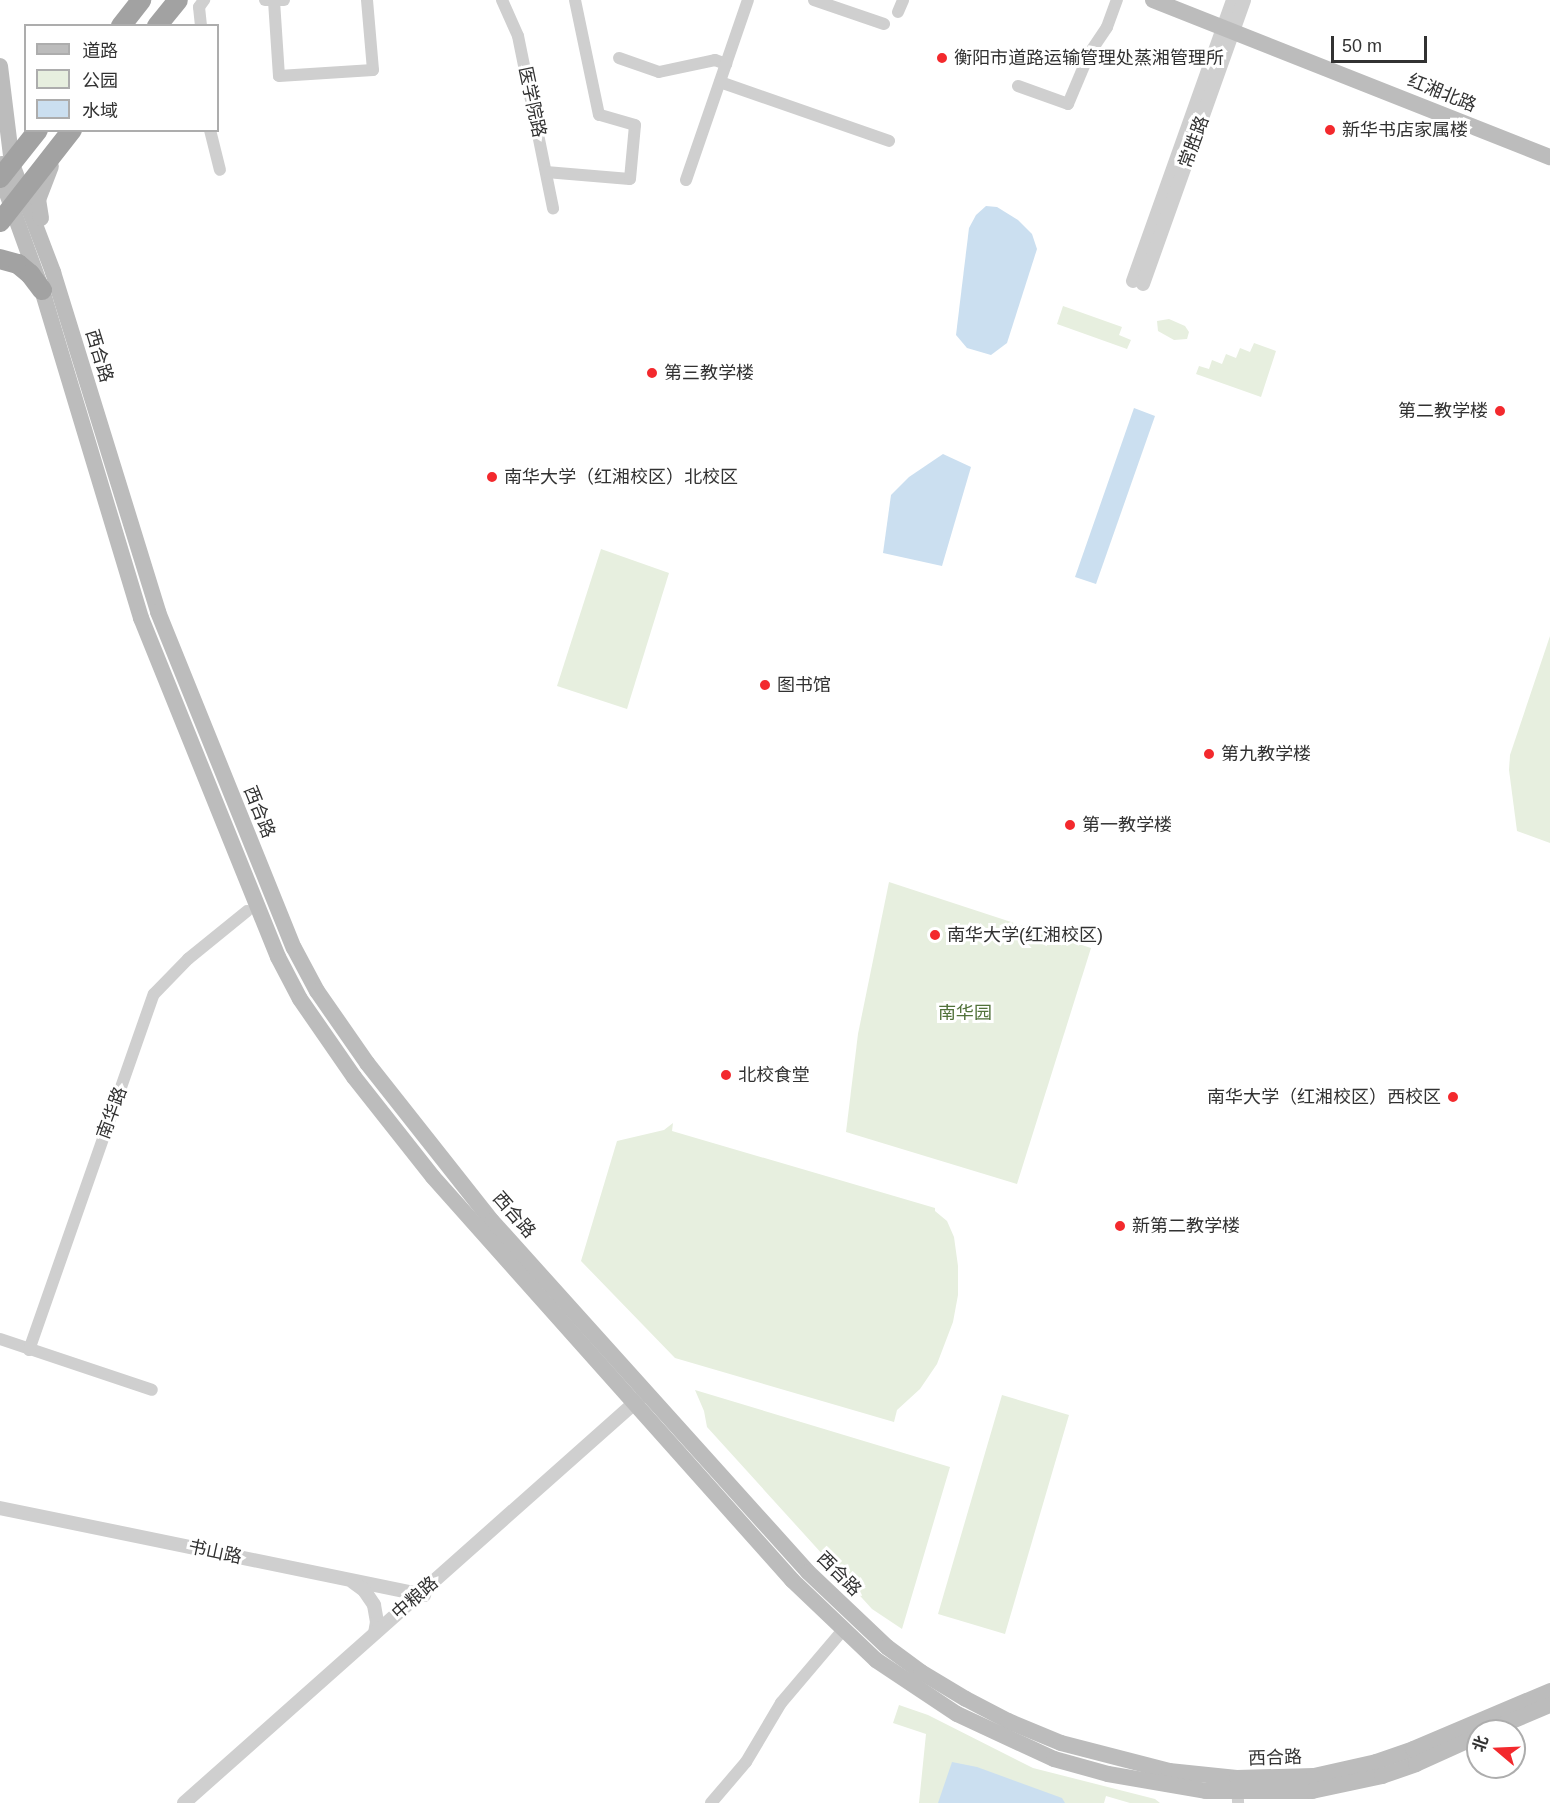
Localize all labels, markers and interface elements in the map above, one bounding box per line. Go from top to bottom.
legend [24,24,219,132]
scale bar [1334,24,1430,62]
text: 50 m [1342,36,1382,56]
text: 道路 [82,41,118,61]
place label: 衡阳市道路运输管理处蒸湘管理所 [954,47,1224,69]
marker: 衡阳市道路运输管理处蒸湘管理所 [935,51,949,65]
street label: 医学院路 [514,65,550,139]
street label: 红湘北路 [1405,70,1479,116]
text: 公园 [82,71,118,91]
text: 水域 [82,101,118,121]
street label: 常胜路 [1175,113,1213,171]
place label: 新华书店家属楼 [1342,119,1468,141]
marker: 新华书店家属楼 [1323,123,1337,137]
street label: 西合路 [81,327,117,385]
place label: 第三教学楼 [664,362,754,384]
marker: 第三教学楼 [645,366,659,380]
place label: 第二教学楼 [1398,400,1488,422]
marker: 第二教学楼 [1493,404,1507,418]
place label: 南华大学（红湘校区）北校区 [504,466,738,488]
marker: 南华大学（红湘校区）北校区 [485,470,499,484]
place label: 图书馆 [777,674,831,696]
marker: 图书馆 [758,678,772,692]
place label: 第九教学楼 [1221,743,1311,765]
marker: 第九教学楼 [1202,747,1216,761]
street label: 西合路 [239,783,279,841]
place label: 第一教学楼 [1082,814,1172,836]
marker: 第一教学楼 [1063,818,1077,832]
place label: 南华大学(红湘校区) [947,924,1103,946]
marker: 南华大学(红湘校区) [928,928,942,942]
park label: 南华园 [938,1002,992,1024]
place label: 北校食堂 [738,1064,810,1086]
marker: 北校食堂 [719,1068,733,1082]
street label: 南华路 [93,1084,131,1142]
place label: 南华大学（红湘校区）西校区 [1207,1086,1441,1108]
marker: 南华大学（红湘校区）西校区 [1446,1090,1460,1104]
street label: 西合路 [488,1188,540,1242]
place label: 新第二教学楼 [1132,1215,1240,1237]
marker: 新第二教学楼 [1113,1219,1127,1233]
street label: 书山路 [186,1536,244,1568]
street label: 西合路 [812,1547,866,1601]
street label: 中粮路 [388,1572,442,1624]
north arrow [1466,1719,1526,1779]
text: 北 [1470,1733,1491,1754]
street label: 西合路 [1248,1746,1302,1770]

